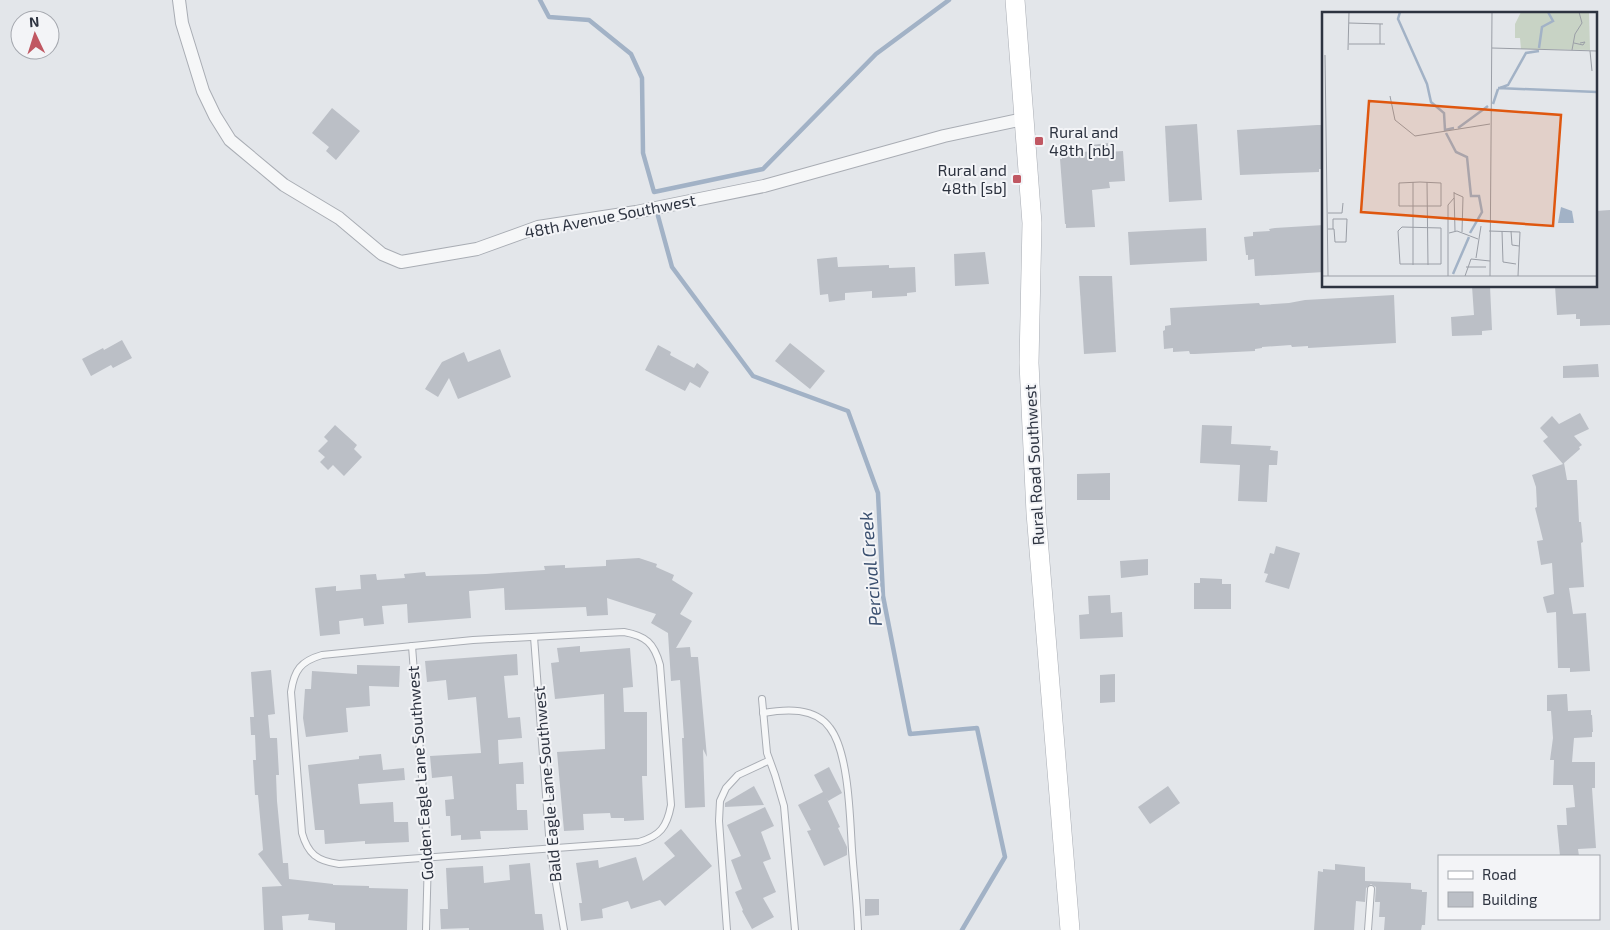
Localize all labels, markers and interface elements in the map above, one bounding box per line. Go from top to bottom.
north arrow [10,10,60,60]
inset map [1322,12,1598,288]
text: N [28,13,40,30]
place label: Rural and 48th [nb] [1049,122,1118,159]
marker: Rural and 48th [nb] [1033,135,1045,147]
place label: Rural and 48th [sb] [938,160,1007,197]
marker: Rural and 48th [sb] [1011,173,1023,185]
street label: 48th Avenue Southwest [523,190,697,241]
street label: Rural Road Southwest [1020,384,1047,546]
water label: Percival Creek [854,511,886,627]
street label: Golden Eagle Lane Southwest [403,665,436,881]
street label: Bald Eagle Lane Southwest [528,685,565,883]
legend [1438,855,1600,920]
text: Road [1482,865,1517,883]
text: Building [1482,890,1538,908]

